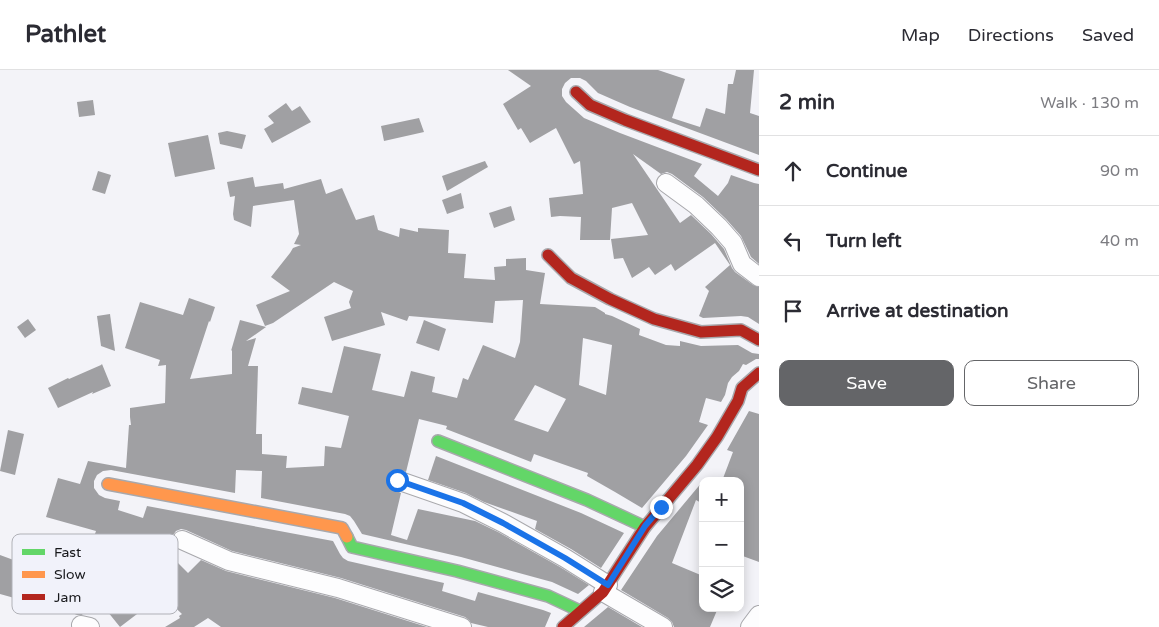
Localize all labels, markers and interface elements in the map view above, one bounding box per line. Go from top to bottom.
text: Pathlet [25,20,106,49]
text: Map [901,24,940,46]
text: Directions [968,24,1054,46]
text: Saved [1082,24,1134,46]
text: 2 min [779,90,835,115]
text: Walk · 130 m [1040,93,1139,113]
icon: ahead [779,157,807,185]
text: Continue [826,160,908,182]
text: 90 m [1100,161,1139,181]
icon: left [779,227,807,255]
text: Turn left [826,230,902,252]
text: 40 m [1100,231,1139,251]
icon: arrive [779,297,807,325]
text: Arrive at destination [826,300,1009,322]
button: Save [779,360,954,406]
button: Share [964,360,1139,406]
route start [386,469,409,492]
map controls [699,477,744,612]
button: + [699,477,744,522]
route end [650,496,673,519]
button: − [699,522,744,567]
legend [12,534,178,614]
text: Fast [54,544,82,561]
text: Slow [54,566,86,583]
button: layers [699,567,744,612]
text: Jam [54,589,81,606]

